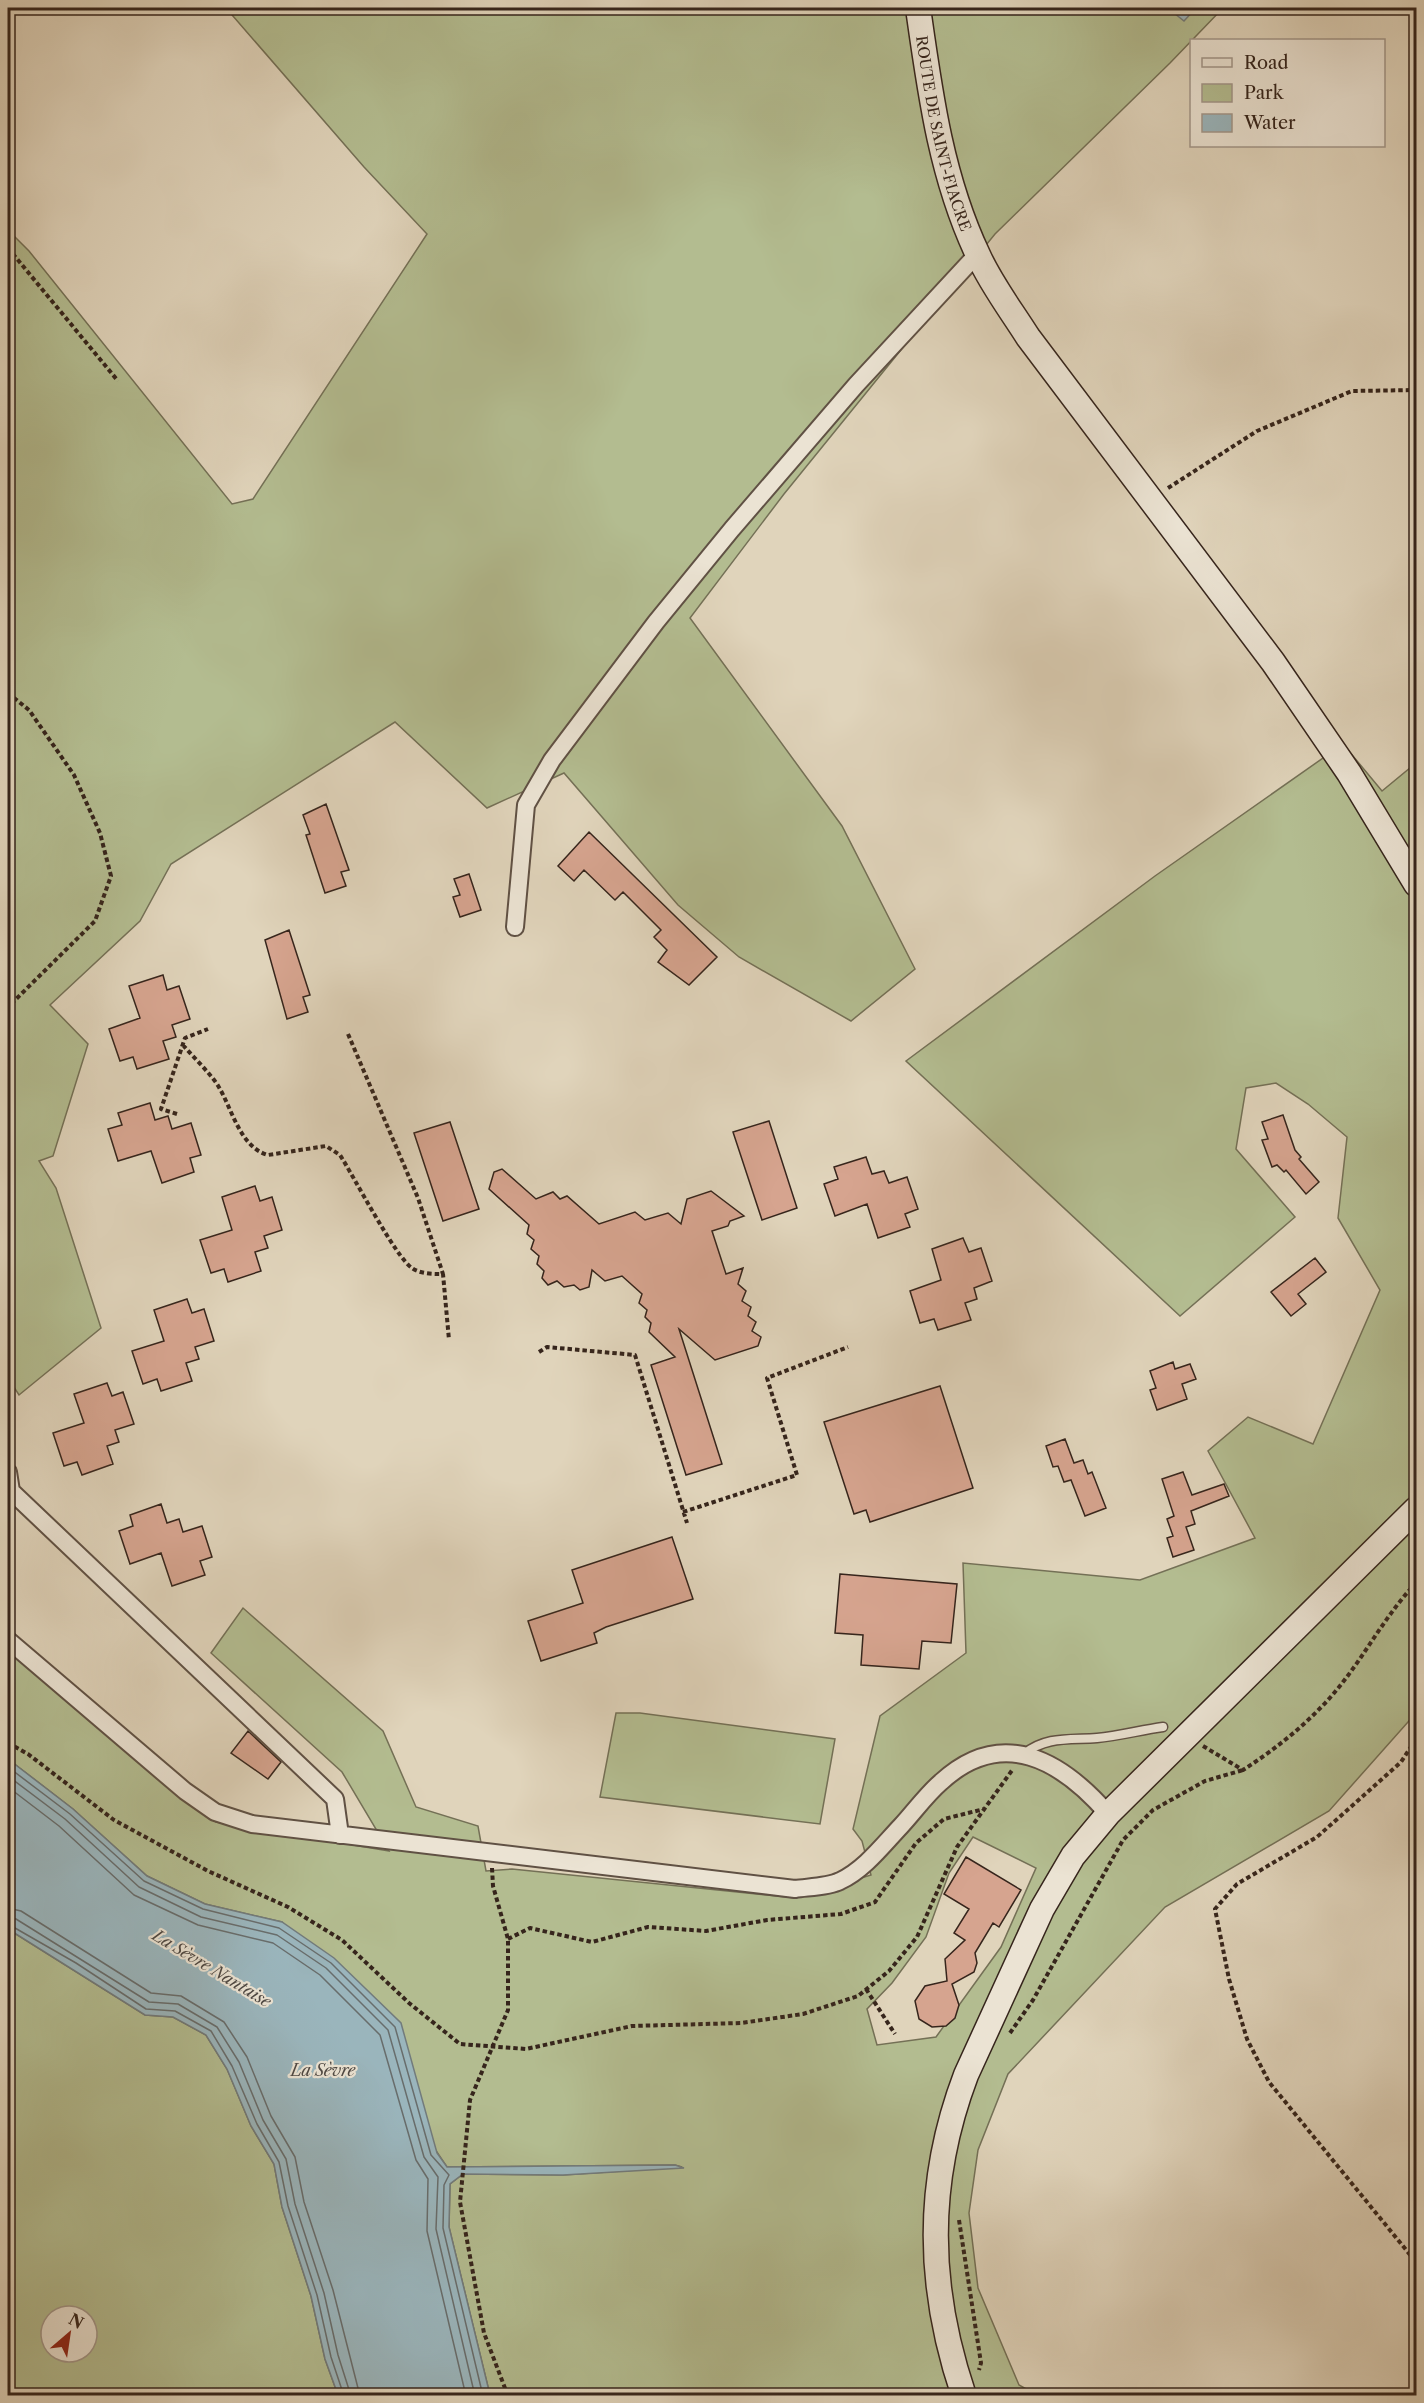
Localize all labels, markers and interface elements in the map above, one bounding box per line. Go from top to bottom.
street label: ROUTE DE SAINT-FIACRE [912,34,976,234]
legend [1190,39,1385,147]
text: Road [1244,52,1289,74]
text: Park [1244,82,1285,104]
text: Water [1243,112,1296,134]
water label: La Sèvre Nantaise [148,1924,276,2012]
water label: La Sèvre [289,2060,357,2080]
north arrow [39,2304,99,2364]
text: N [65,2309,87,2333]

